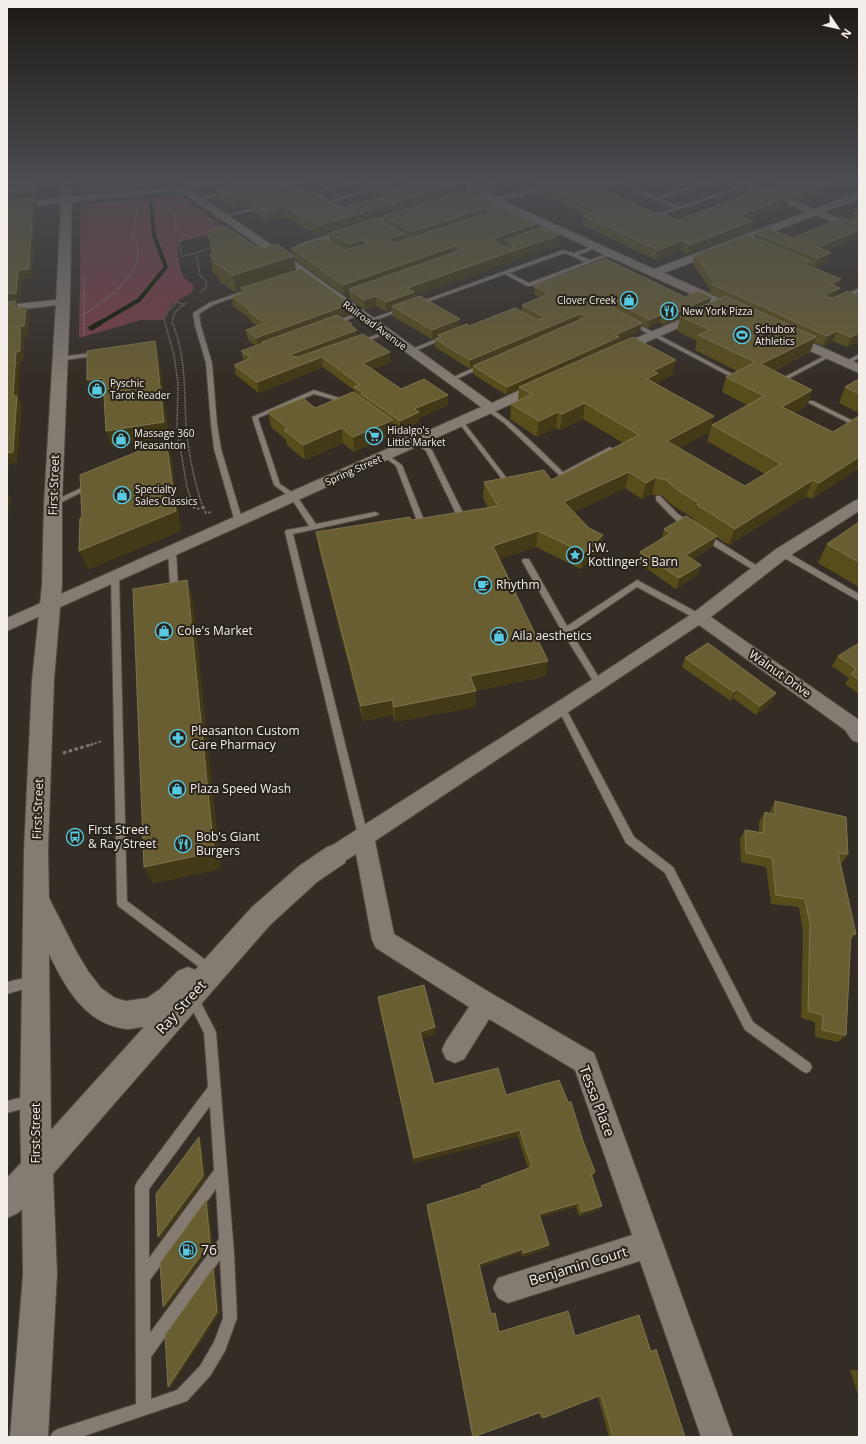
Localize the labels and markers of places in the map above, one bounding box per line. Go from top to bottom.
shop icon: Clover Creek [619,290,639,310]
place label: Clover Creek [557,293,617,307]
restaurant icon: New York Pizza [659,301,679,321]
place label: New York Pizza [682,304,753,318]
place label: Schubox Athletics [755,322,796,348]
sports icon: Schubox Athletics [732,325,752,345]
place label: Pyschic Tarot Reader [110,376,171,402]
shop icon: Pyschic Tarot Reader [87,379,107,399]
place label: Hidalgo's Little Market [387,423,446,449]
place label: Massage 360 Pleasanton [134,426,195,452]
supermarket icon: Hidalgo's Little Market [364,426,384,446]
shop icon: Massage 360 Pleasanton [111,429,131,449]
place label: Specialty Sales Classics [135,482,198,508]
shop icon: Specialty Sales Classics [112,485,132,505]
place label: J.W. Kottinger's Barn [587,539,678,570]
place icon: J.W. Kottinger's Barn [565,545,585,565]
cafe icon: Rhythm [473,575,493,595]
place label: Rhythm [496,576,540,593]
shop icon: Cole's Market [154,621,174,641]
place label: Cole's Market [177,622,253,639]
shop icon: Aila aesthetics [489,626,509,646]
place label: Aila aesthetics [512,627,592,644]
place label: Pleasanton Custom Care Pharmacy [191,722,300,753]
pharmacy icon: Pleasanton Custom Care Pharmacy [168,728,188,748]
shop icon: Plaza Speed Wash [167,779,187,799]
place label: Plaza Speed Wash [190,780,291,797]
place label: First Street & Ray Street [88,821,157,852]
bus stop icon: First Street & Ray Street [65,827,85,847]
place label: Bob's Giant Burgers [196,828,260,859]
restaurant icon: Bob's Giant Burgers [173,834,193,854]
fuel station icon: 76 [178,1240,198,1260]
place label: 76 [201,1240,217,1259]

